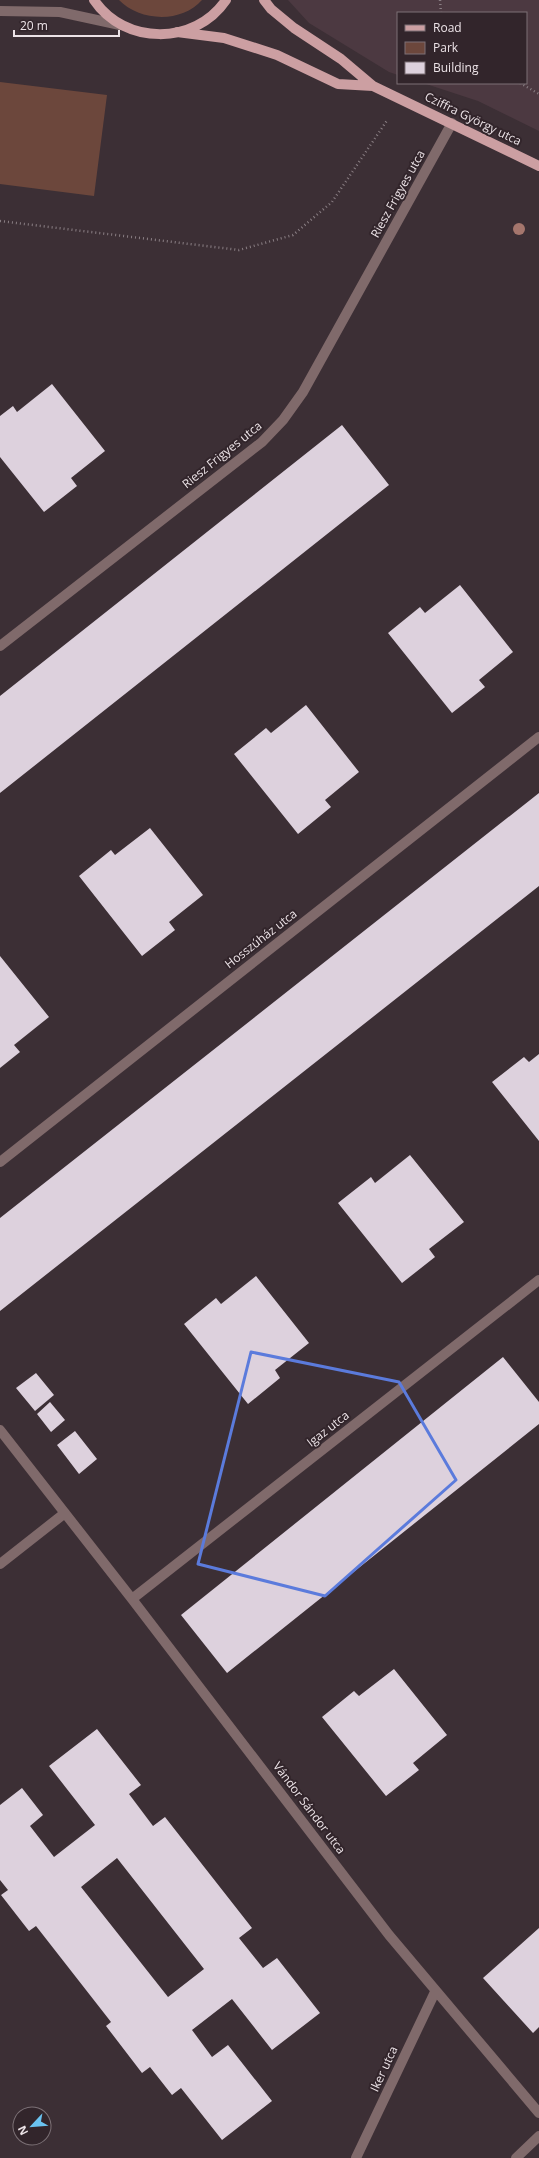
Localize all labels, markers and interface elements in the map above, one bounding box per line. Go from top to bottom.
scale bar [14,12,119,38]
legend [397,12,527,84]
text: 20 m [20,17,48,34]
text: Road [433,19,462,36]
text: Park [433,39,459,56]
text: Building [433,59,479,76]
street label: Cziffra György utca [422,88,524,149]
street label: Riesz Frigyes utca [366,147,429,241]
street label: Riesz Frigyes utca [178,417,265,492]
street label: Hosszúház utca [221,905,300,972]
street label: Igaz utca [303,1407,352,1450]
street label: Vándor Sándor utca [269,1758,350,1857]
street label: Iker utca [366,2043,401,2094]
north arrow [12,2106,52,2146]
text: N [14,2123,31,2138]

